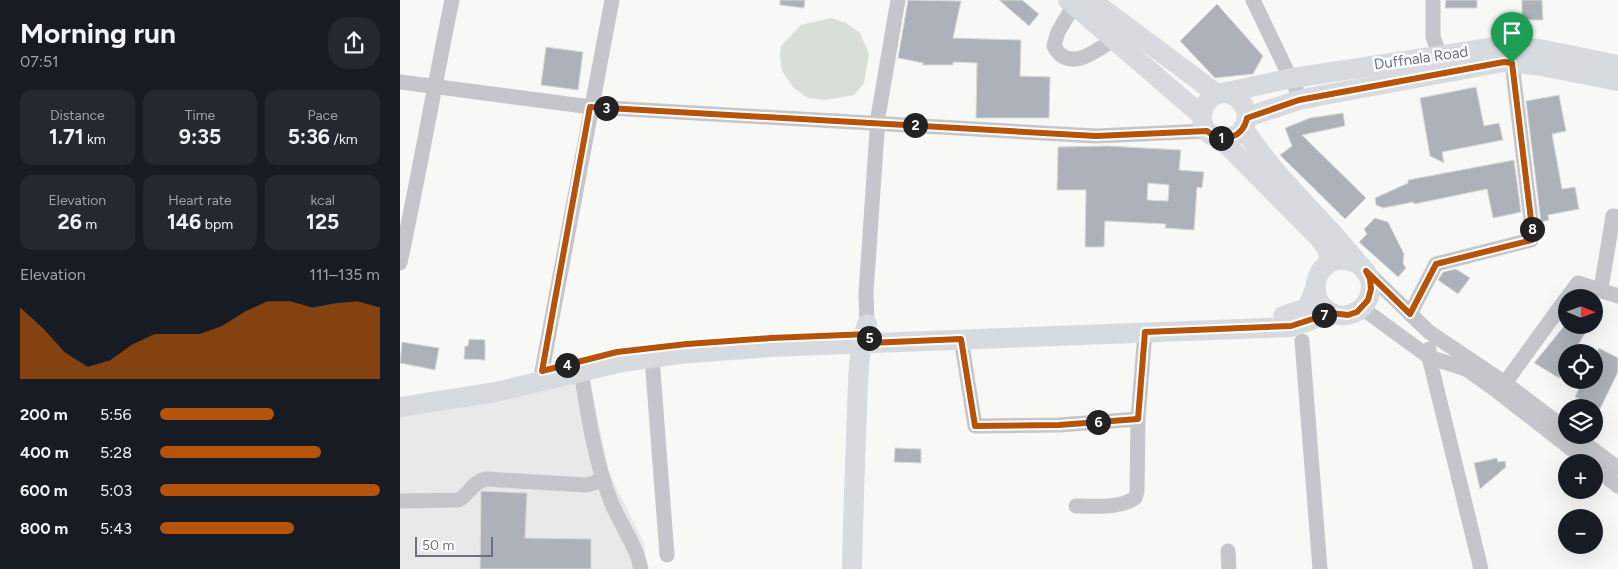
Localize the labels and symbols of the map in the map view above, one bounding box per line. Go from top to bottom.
pin [1491,12,1533,63]
street label: Duffnala Road [1373,42,1469,74]
pin: 3 [594,96,618,120]
pin: 2 [902,112,928,138]
pin: 1 [1208,126,1234,150]
pin: 8 [1520,216,1544,242]
north arrow [1558,289,1602,334]
pin: 7 [1312,302,1336,328]
pin: 5 [856,326,882,350]
pin: 4 [554,352,580,378]
pin: 6 [1086,410,1110,434]
scale bar [415,534,492,557]

